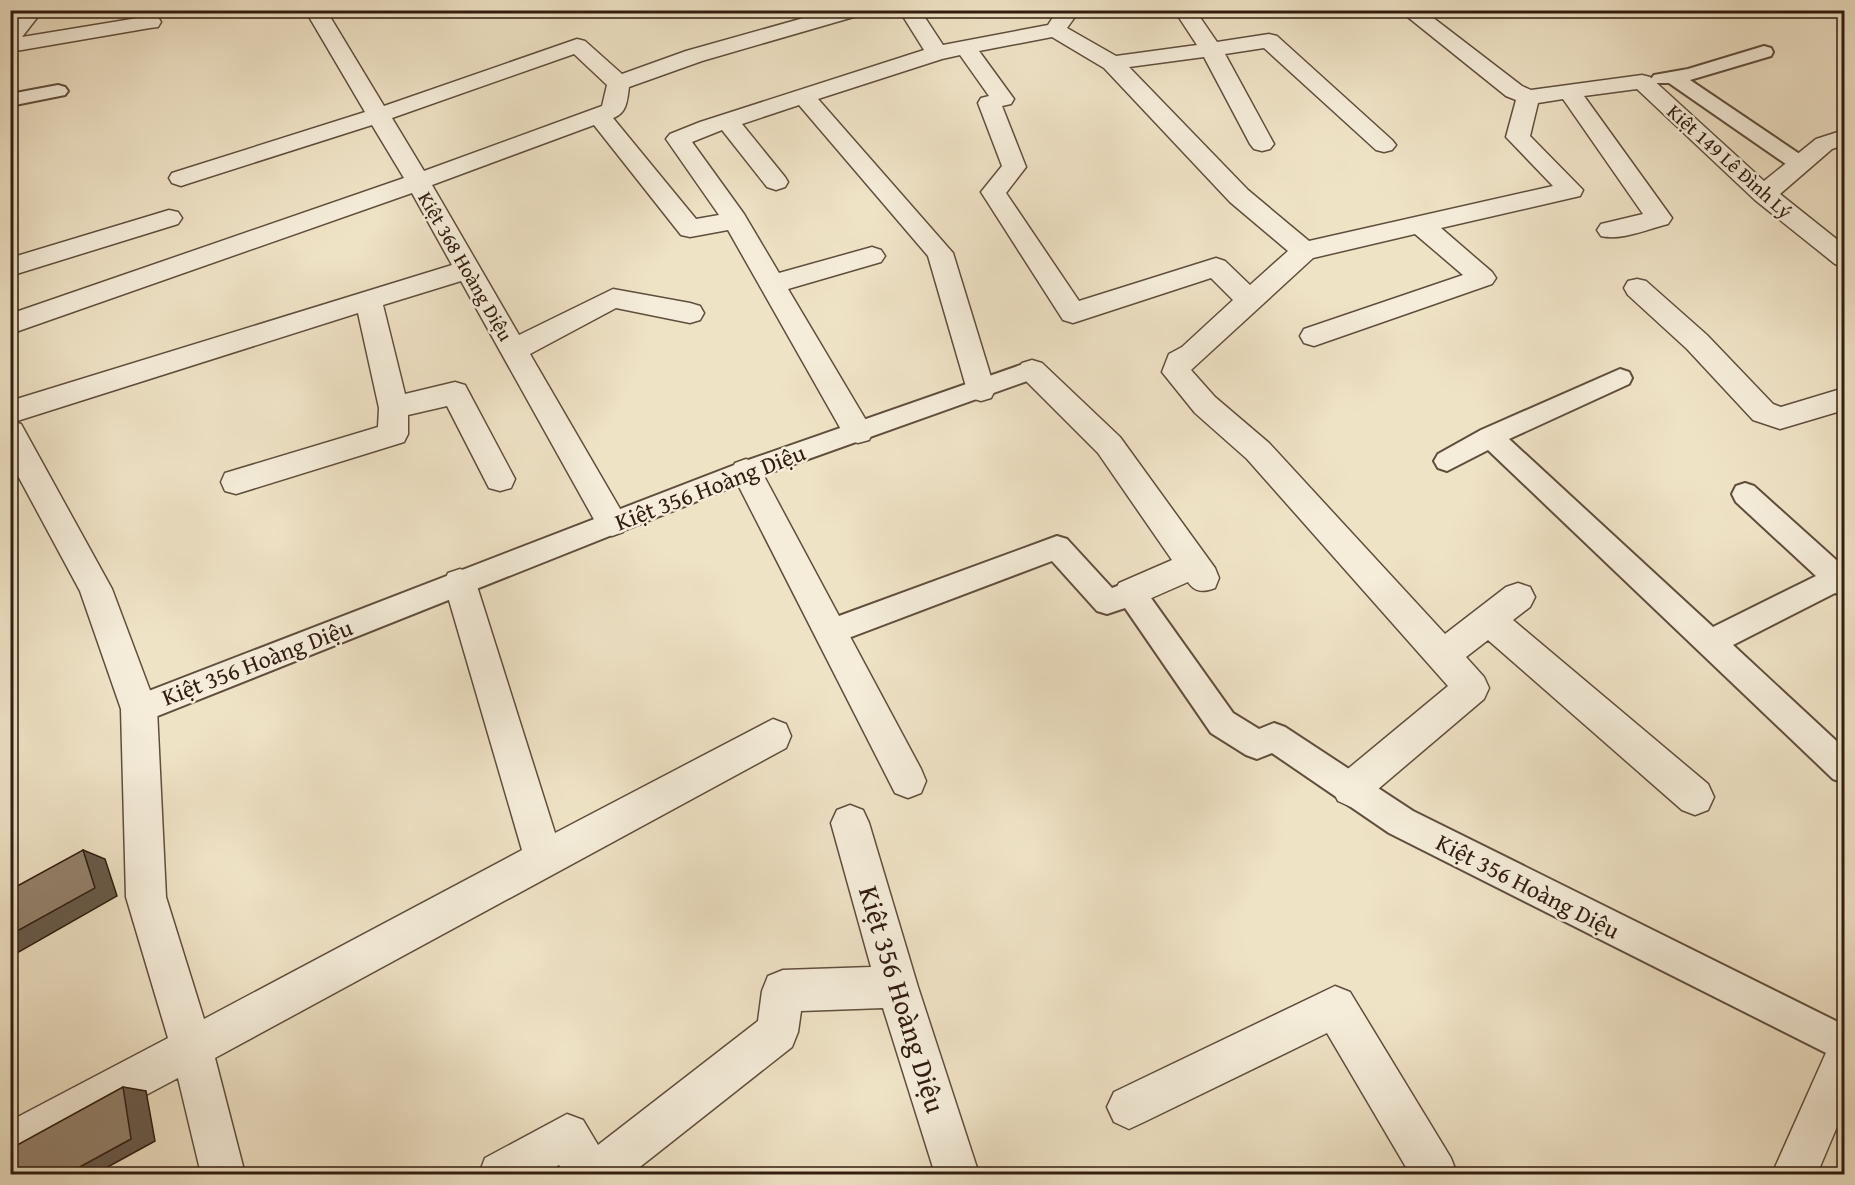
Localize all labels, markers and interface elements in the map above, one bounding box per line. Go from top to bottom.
street label: Kiệt 149 Lê Đình Lý [1661,97,1799,225]
street label: Kiệt 368 Hoàng Diệu [411,186,521,346]
street label: Kiệt 356 Hoàng Diệu [610,435,810,539]
street label: Kiệt 356 Hoàng Diệu [157,610,357,714]
street label: Kiệt 356 Hoàng Diệu [1430,825,1626,947]
street label: Kiệt 356 Hoàng Diệu [849,880,957,1118]

